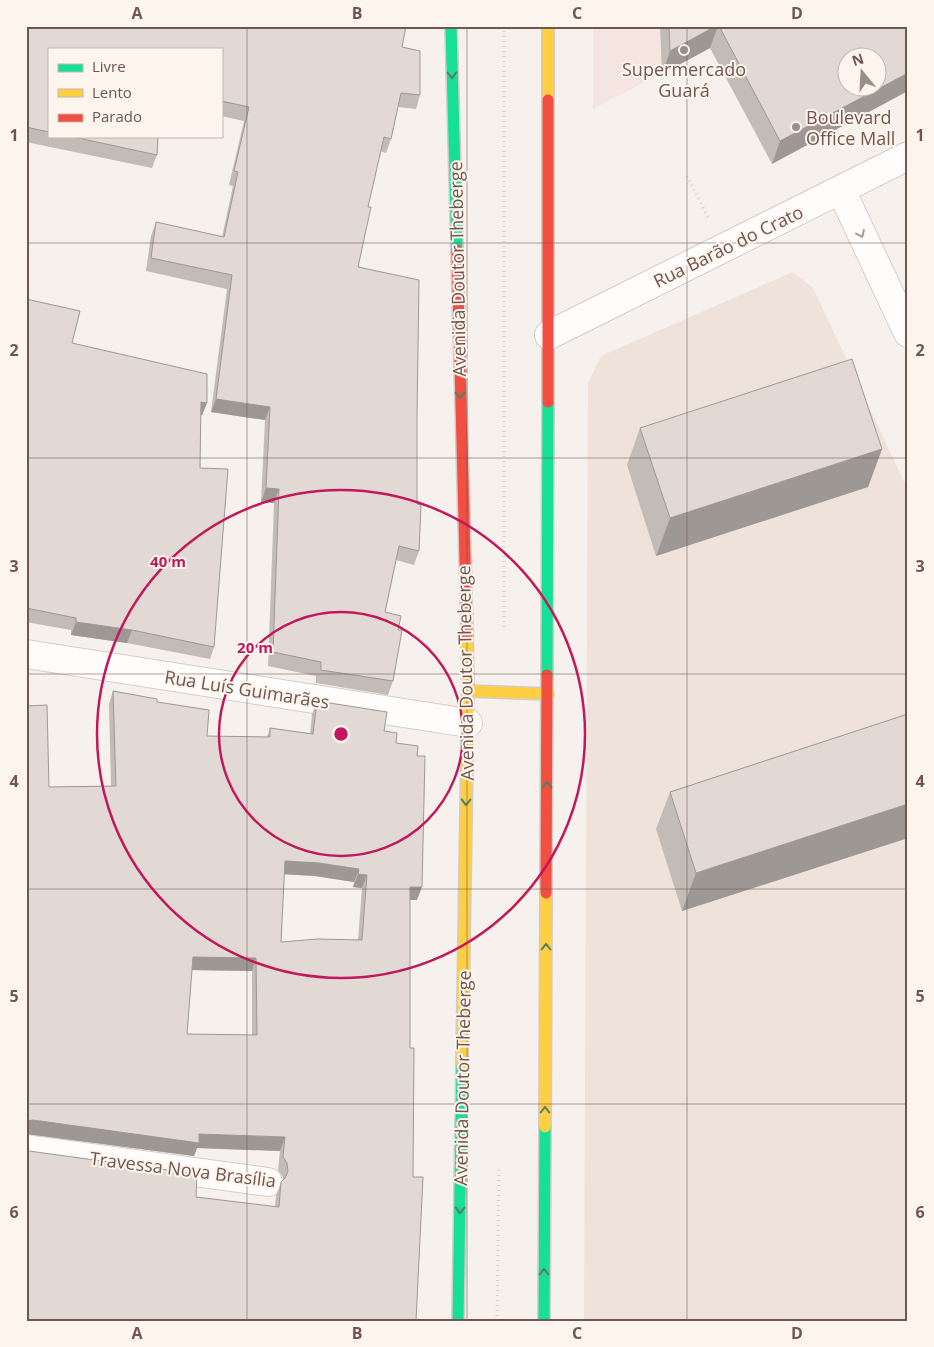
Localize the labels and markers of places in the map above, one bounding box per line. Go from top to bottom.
marker: Supermercado Guará [678,44,690,56]
place label: Supermercado Guará [622,57,746,102]
place label: Boulevard Office Mall [806,105,895,150]
marker: Boulevard Office Mall [790,121,802,133]
centre of rings [332,725,350,743]

